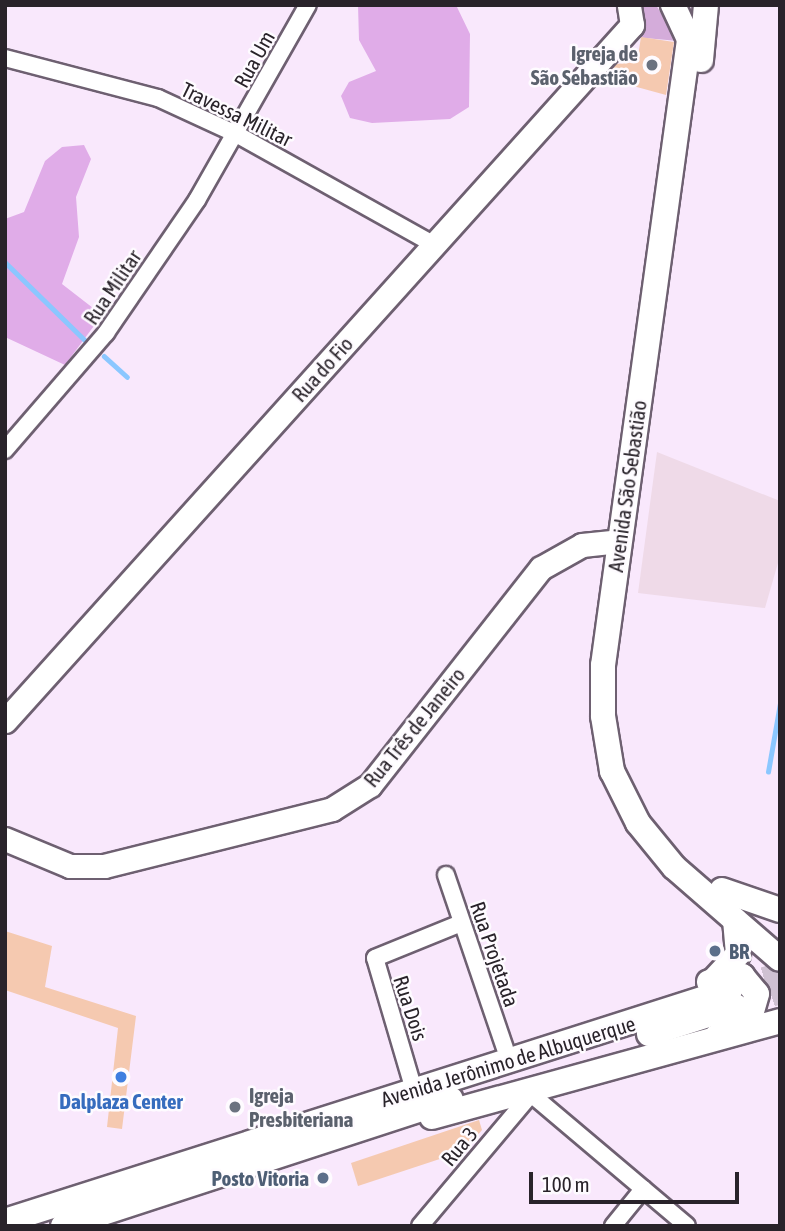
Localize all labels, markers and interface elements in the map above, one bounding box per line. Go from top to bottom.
street label: Rua Um [228,26,280,92]
place label: Igreja de São Sebastião [531,40,638,90]
marker: Igreja de São Sebastião [644,57,660,73]
street label: Travessa Militar [177,76,297,152]
street label: Rua Militar [78,245,146,329]
street label: Rua do Fio [286,331,358,407]
street label: Avenida São Sebastião [602,398,652,574]
street label: Rua Três de Janeiro [358,662,470,792]
street label: Rua Projetada [465,898,525,1010]
place label: BR [729,938,749,964]
marker: BR [707,943,723,959]
street label: Rua Dois [389,972,433,1044]
street label: Avenida Jerônimo de Albuquerque [378,1010,638,1112]
marker: Dalplaza Center [113,1069,129,1085]
place label: Igreja Presbiteriana [249,1082,353,1132]
place label: Dalplaza Center [59,1088,183,1114]
marker: Igreja Presbiteriana [227,1099,243,1115]
street label: Rua 3 [435,1121,483,1171]
scale bar [533,1158,743,1202]
place label: Posto Vitoria [211,1165,309,1191]
marker: Posto Vitoria [315,1170,331,1186]
text: 100 m [542,1172,590,1196]

